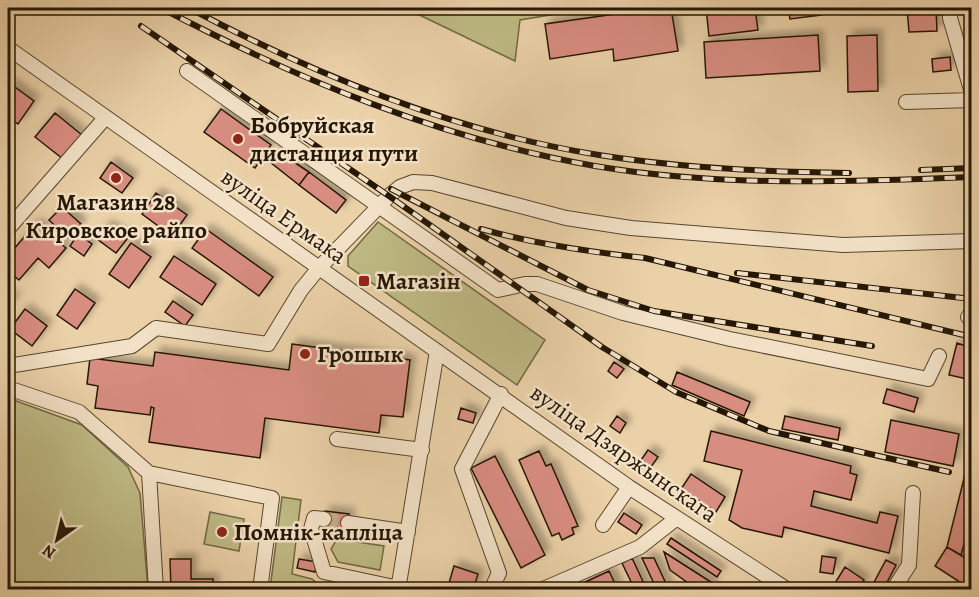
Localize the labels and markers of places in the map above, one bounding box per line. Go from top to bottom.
place label: Бобруйская дистанция пути [249,109,418,169]
marker: Бобруйская дистанция пути [231,132,245,146]
marker: Магазин 28 Кировское райпо [109,171,123,185]
place label: Магазин 28 Кировское райпо [25,186,207,246]
place label: Магазін [376,265,461,297]
marker: Магазін [357,274,371,288]
place label: Грошык [317,338,404,370]
marker: Грошык [298,347,312,361]
place label: Помнік-капліца [234,516,404,548]
marker: Помнік-капліца [215,525,229,539]

